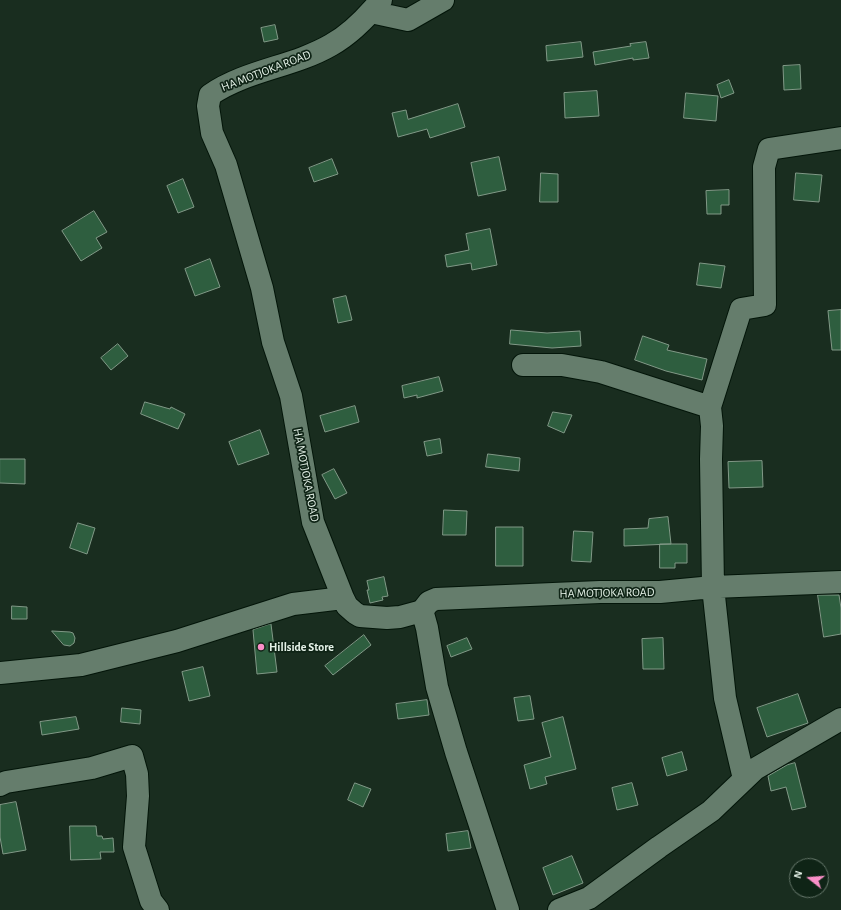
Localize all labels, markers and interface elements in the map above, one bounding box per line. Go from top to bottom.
street label: HA MOTJOKA ROAD [219,47,313,95]
street label: HA MOTJOKA ROAD [290,427,322,523]
street label: HA MOTJOKA ROAD [559,585,655,601]
place label: Hillside Store [269,640,334,654]
marker: Hillside Store [256,642,266,652]
north arrow [789,858,829,898]
text: N [792,869,804,880]

